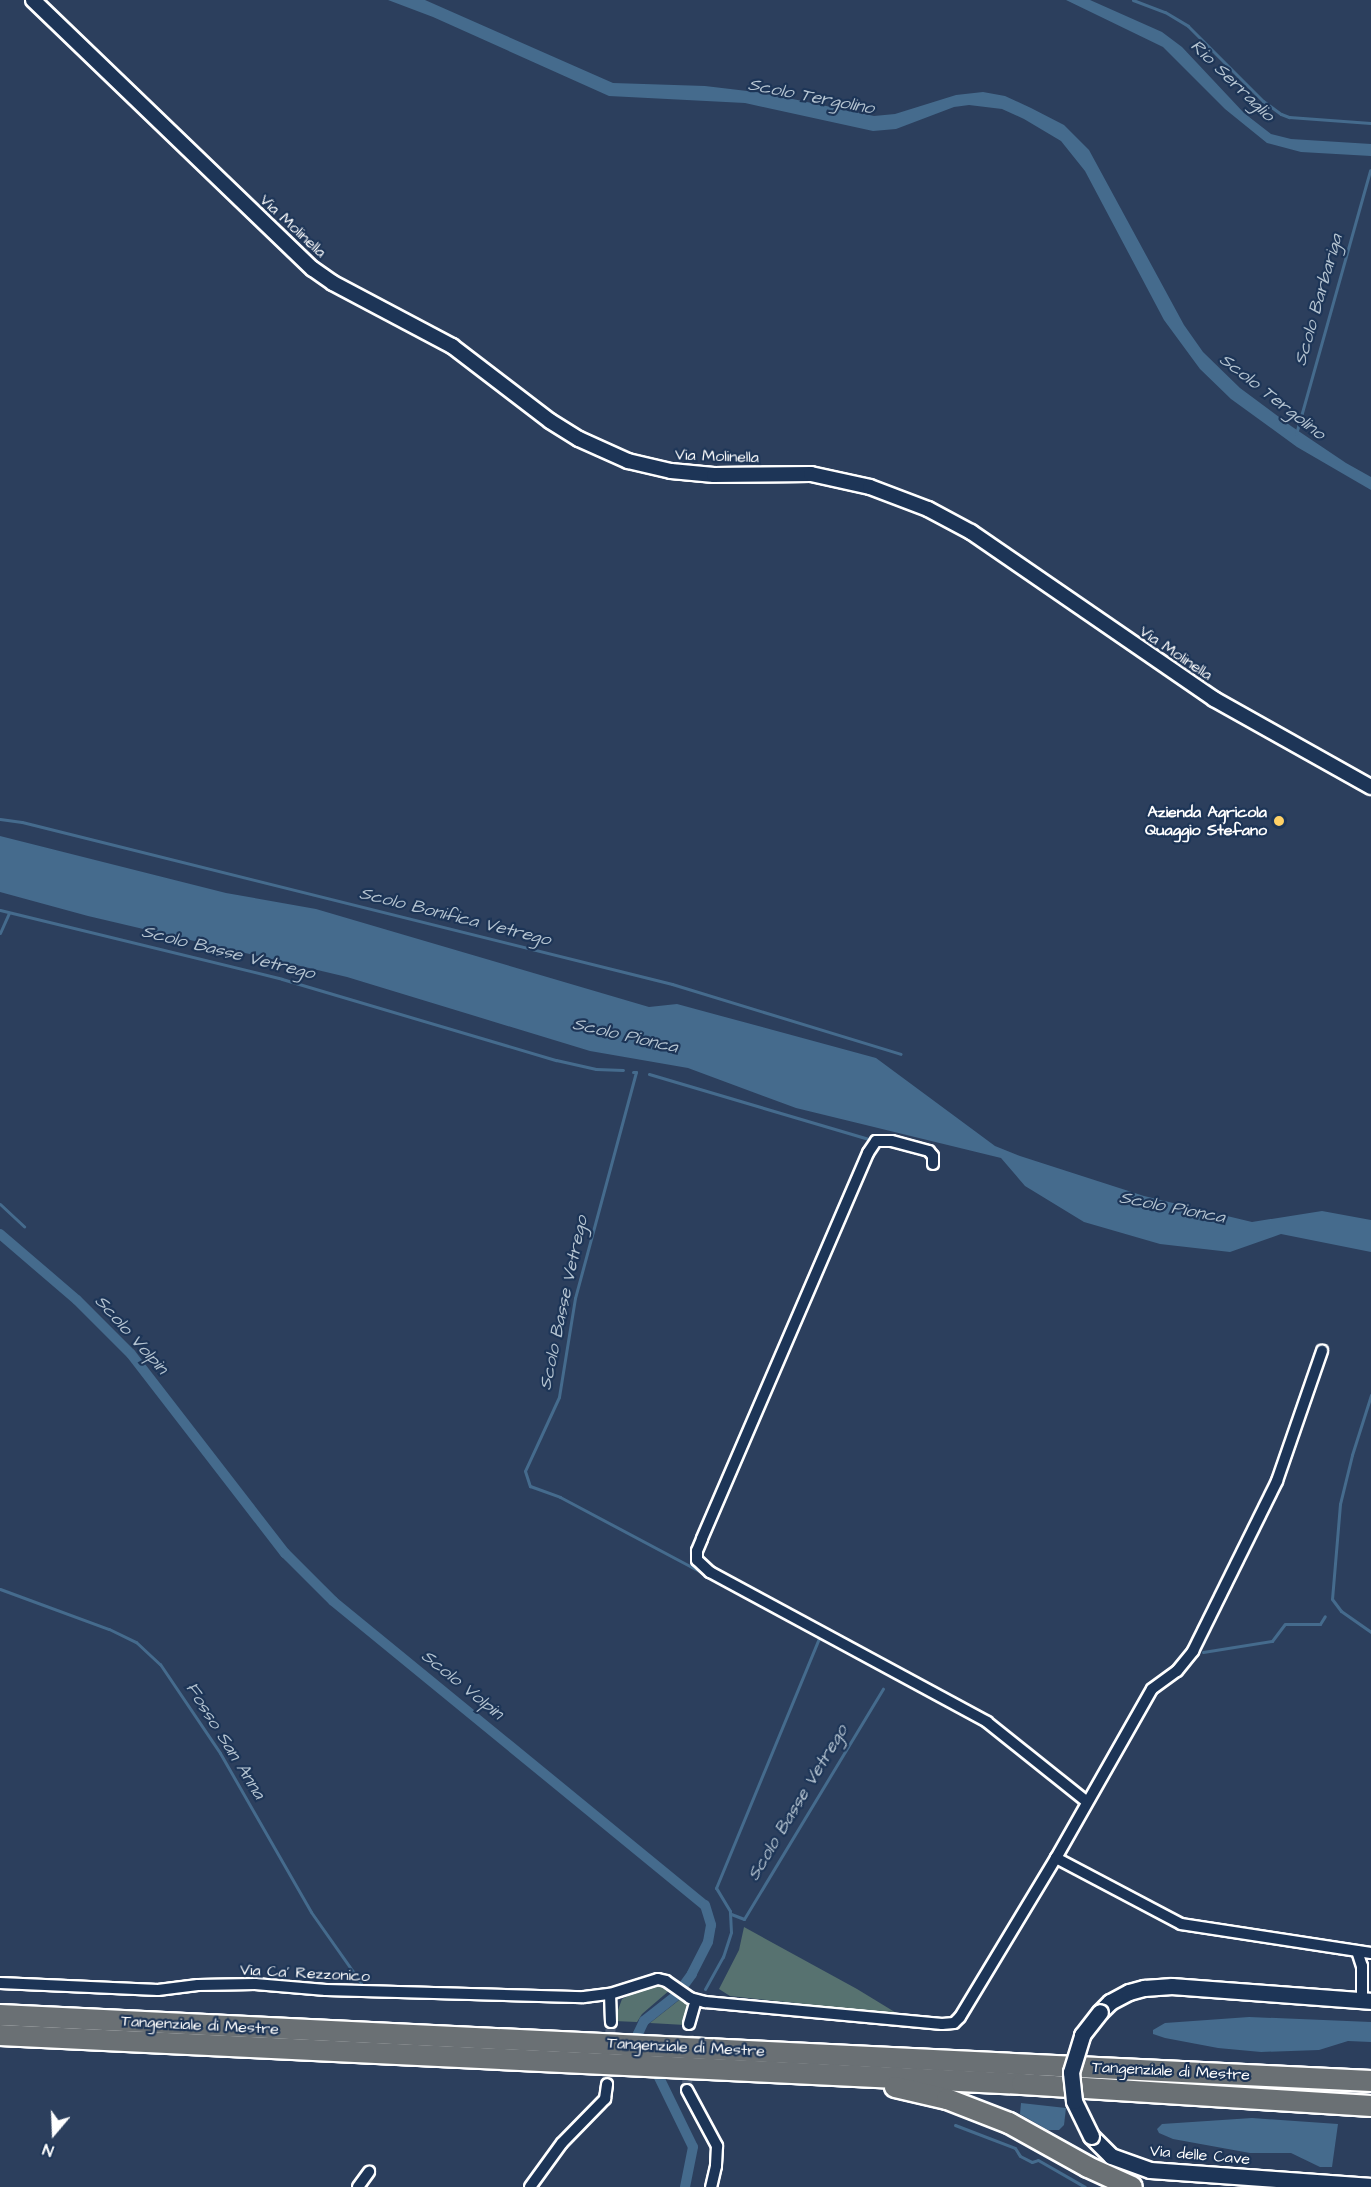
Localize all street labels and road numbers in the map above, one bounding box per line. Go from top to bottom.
street label: Via Molinella [256,190,330,262]
street label: Via Molinella [675,445,759,467]
street label: Via Molinella [1136,622,1216,684]
street label: Via Ca' Rezzonico [240,1960,370,1986]
street label: Tangenziale di Mestre [121,2011,279,2039]
street label: Tangenziale di Mestre [607,2033,765,2061]
street label: Tangenziale di Mestre [1092,2057,1250,2085]
street label: Via delle Cave [1149,2141,1251,2169]

